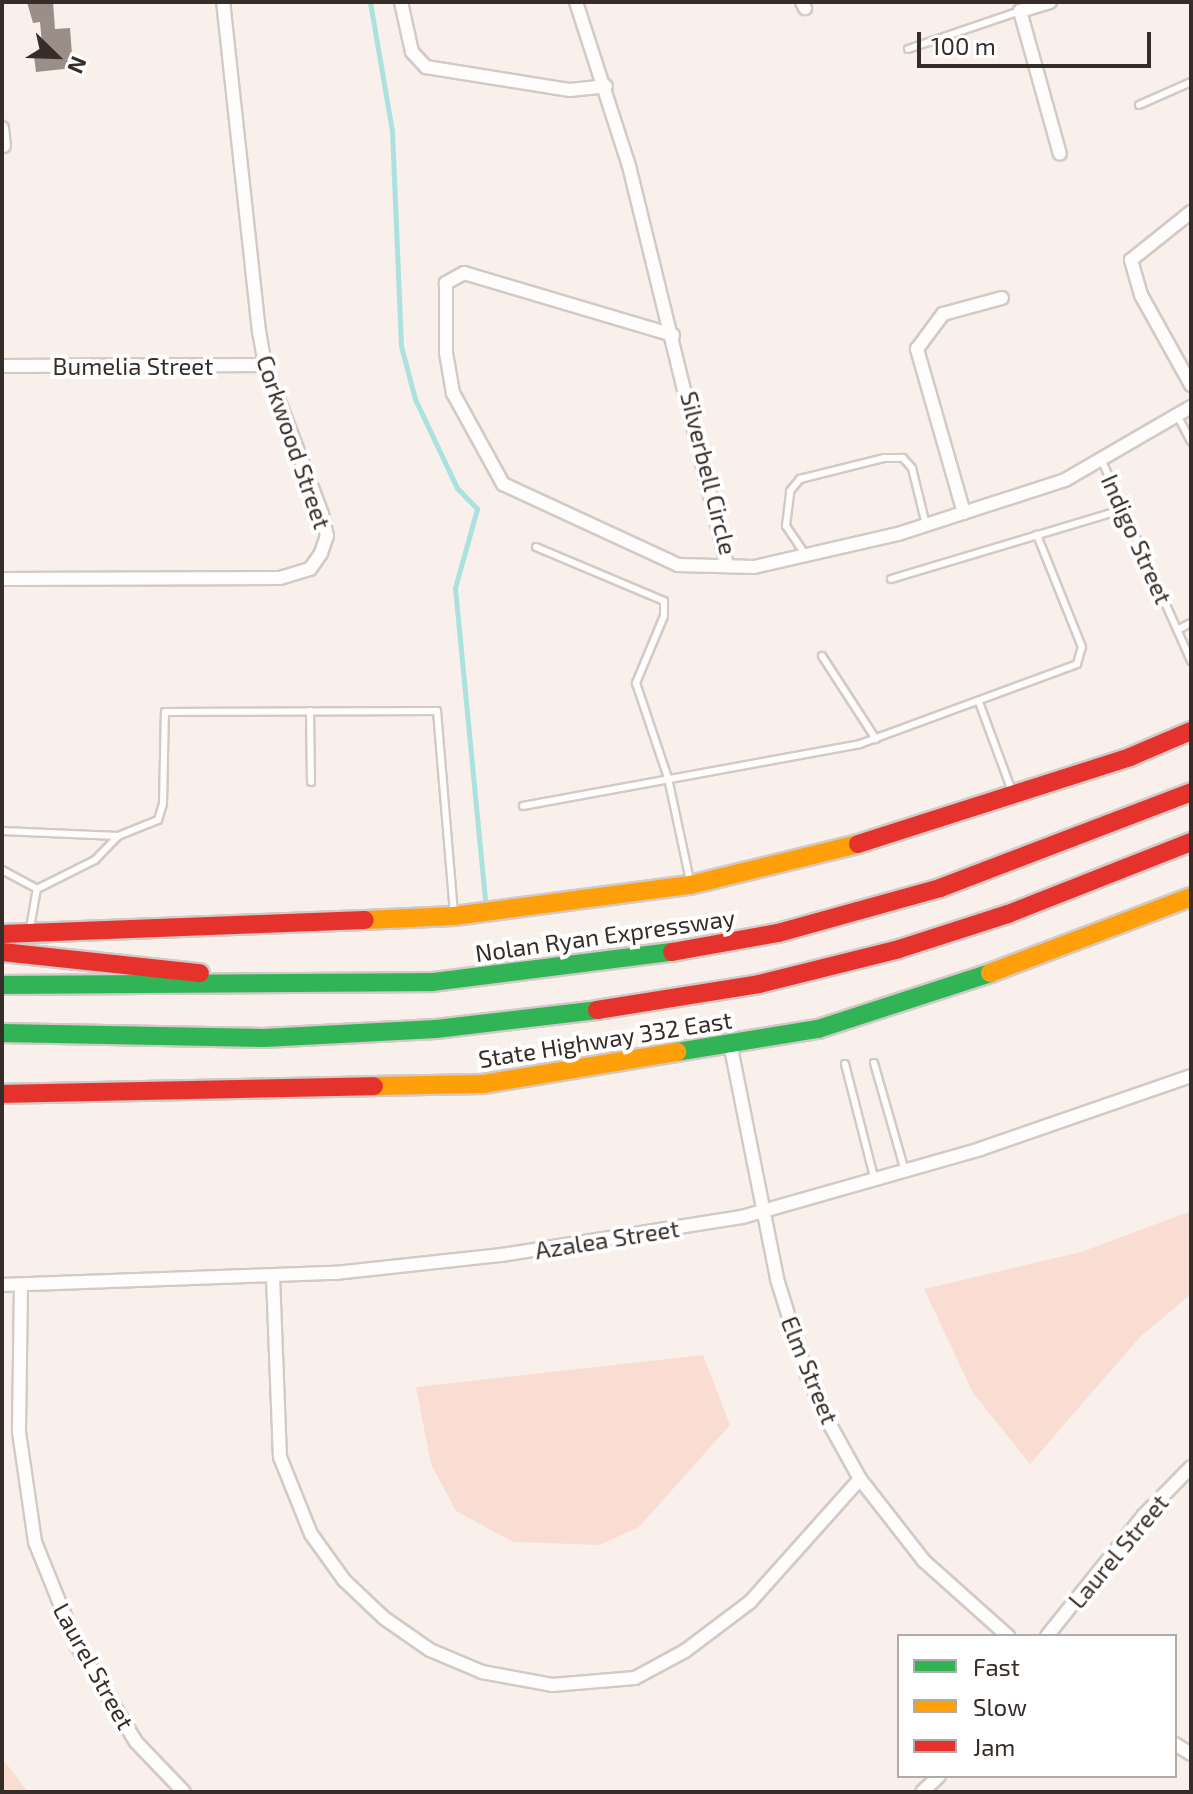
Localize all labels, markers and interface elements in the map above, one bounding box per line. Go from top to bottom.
north arrow [16,16,96,96]
scale bar [921,16,1155,66]
text: 100 m [931,31,996,60]
text: N [63,53,93,78]
street label: Corkwood Street [251,351,337,533]
street label: Bumelia Street [53,352,213,380]
street label: Silverbell Circle [675,388,743,558]
street label: Indigo Street [1096,470,1178,608]
street label: Nolan Ryan Expressway [473,902,737,968]
street label: State Highway 332 East [476,1005,734,1073]
street label: Azalea Street [533,1213,681,1265]
street label: Elm Street [775,1312,845,1428]
street label: Laurel Street [1062,1488,1174,1614]
street label: Laurel Street [47,1598,141,1734]
legend [897,1634,1177,1778]
text: Fast [973,1652,1020,1681]
text: Slow [973,1692,1027,1721]
text: Jam [973,1732,1015,1761]

